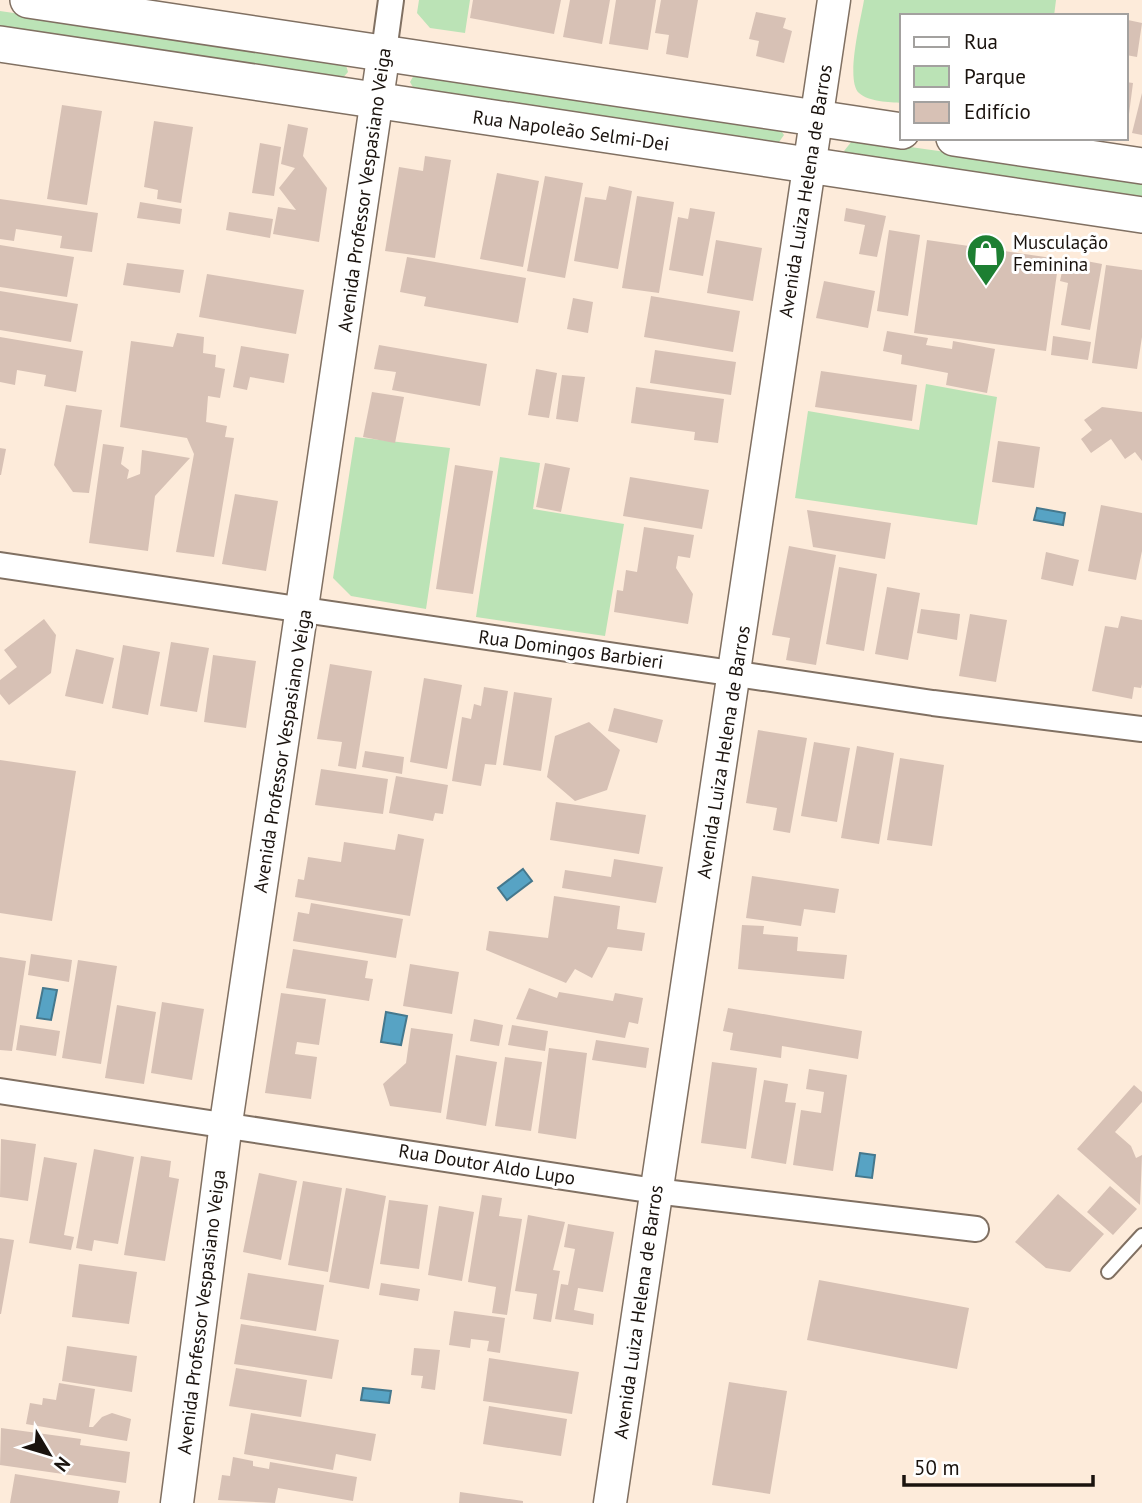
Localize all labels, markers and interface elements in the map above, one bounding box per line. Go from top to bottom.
legend [900,14,1128,140]
text: Rua [964,28,998,55]
street label: Avenida Professor Vespasiano Veiga [332,46,396,334]
street label: Avenida Luiza Helena de Barros [773,63,837,319]
text: Parque [964,63,1026,90]
text: Edifício [964,98,1031,125]
street label: Rua Napoleão Selmi-Dei [471,104,671,156]
place label: Musculação Feminina [1013,230,1108,276]
shop icon: Musculação Feminina [965,232,1007,287]
street label: Avenida Professor Vespasiano Veiga [248,607,316,895]
street label: Rua Domingos Barbieri [477,624,665,674]
street label: Avenida Luiza Helena de Barros [691,624,755,880]
street label: Rua Doutor Aldo Lupo [397,1138,577,1190]
street label: Avenida Professor Vespasiano Veiga [172,1168,230,1456]
street label: Avenida Luiza Helena de Barros [608,1184,668,1440]
north arrow [14,1419,84,1489]
scale bar [904,1444,1093,1488]
text: N [49,1452,76,1477]
text: 50 m [914,1454,960,1481]

